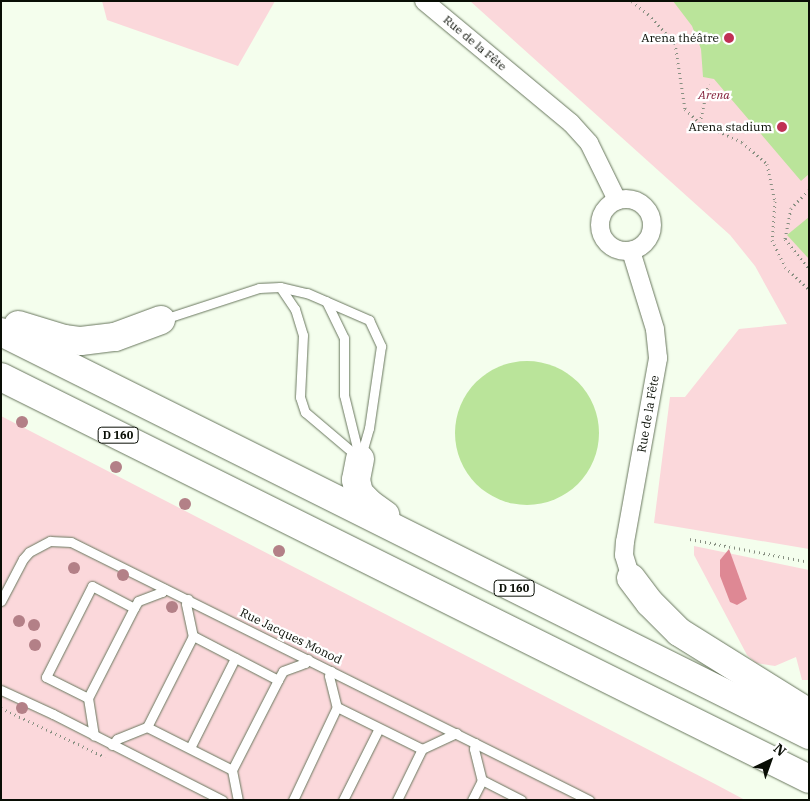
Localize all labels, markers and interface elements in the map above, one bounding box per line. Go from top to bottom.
street label: Rue de la Fête [440,12,510,74]
place label: Arena théâtre [641,31,719,45]
marker: Arena théâtre [723,32,735,44]
park label: Arena [698,88,730,102]
place label: Arena stadium [689,120,772,134]
marker: Arena stadium [776,121,788,133]
street label: Rue de la Fête [634,374,662,454]
road number: D 160 [97,426,139,444]
road number: D 160 [493,580,535,596]
street label: Rue Jacques Monod [238,605,344,667]
north arrow [745,736,795,786]
text: N [770,739,790,760]

